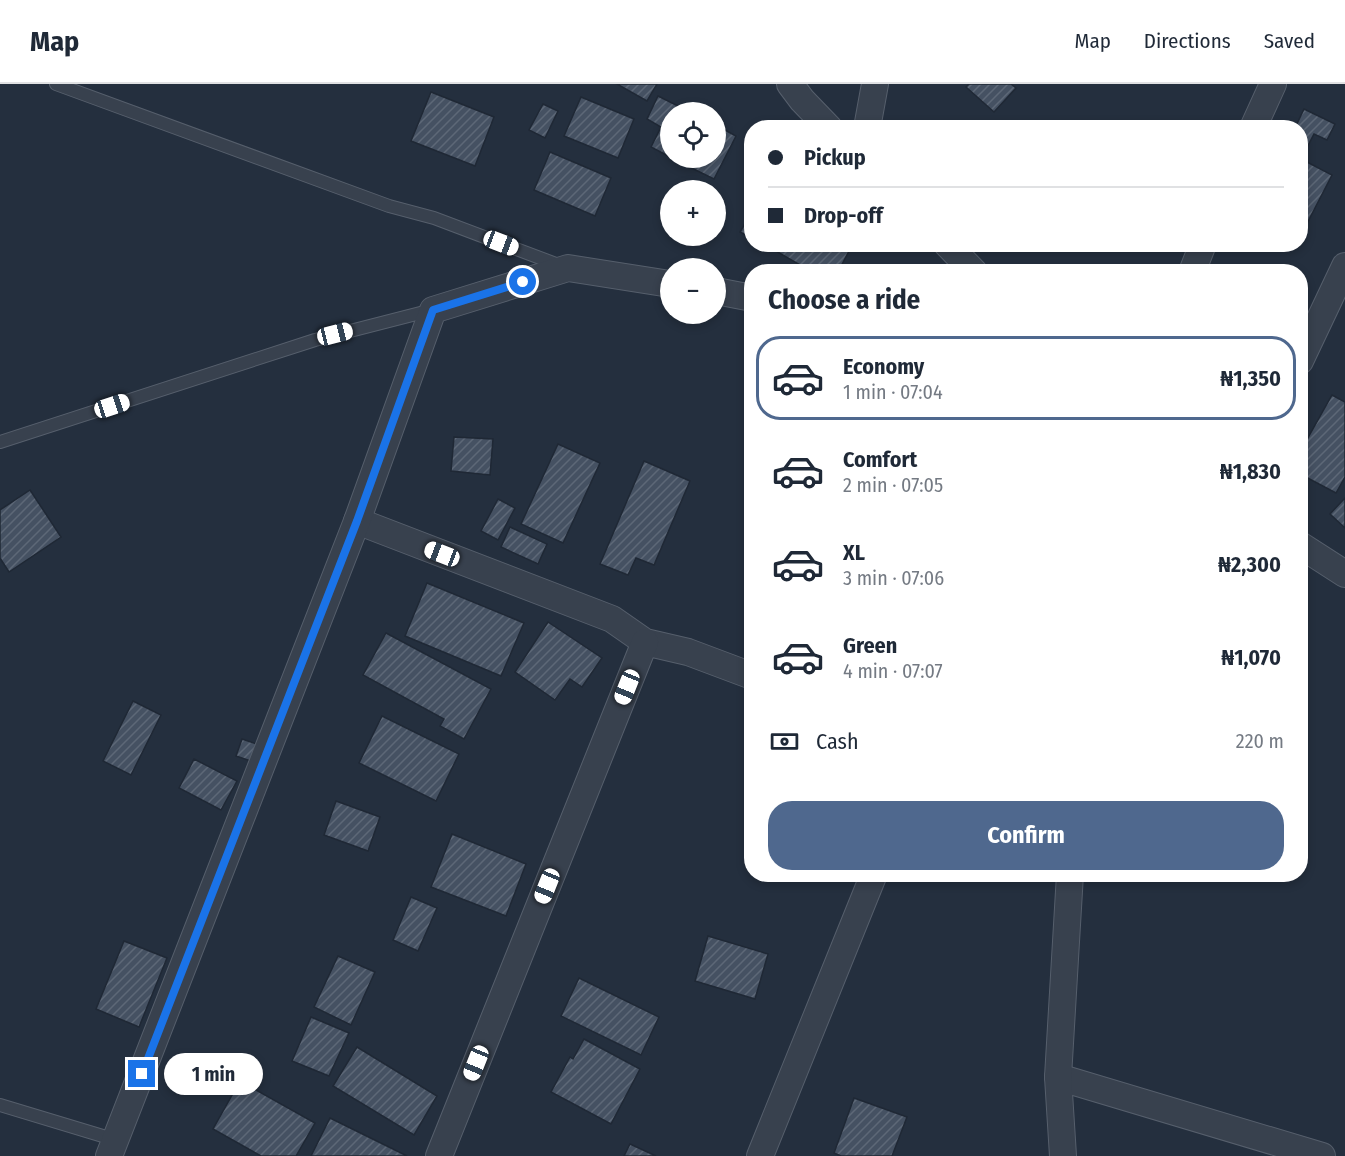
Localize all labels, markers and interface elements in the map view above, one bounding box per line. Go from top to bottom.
text: Map [30,25,79,58]
text: Map [1074,28,1111,54]
text: Directions [1144,28,1231,54]
text: Saved [1264,28,1315,54]
map controls [660,102,726,324]
button: locate [660,102,726,168]
text: Pickup [804,144,866,171]
button: + [660,180,726,246]
text: Drop-off [804,202,883,229]
car [481,228,521,258]
button: − [660,258,726,324]
route start [509,268,536,295]
text: Choose a ride [768,284,920,316]
car [315,321,355,347]
icon: car [771,351,825,405]
text: Economy [843,353,924,380]
text: ₦1,350 [1220,365,1281,392]
text: 1 min · 07:04 [843,380,943,404]
car [92,392,132,420]
icon: car [771,444,825,498]
text: Comfort [843,446,917,473]
text: ₦1,830 [1220,458,1281,485]
text: 2 min · 07:05 [843,473,943,497]
icon: car [771,537,825,591]
car [422,539,462,569]
text: XL [843,539,865,566]
text: ₦2,300 [1218,551,1281,578]
text: 3 min · 07:06 [843,566,944,590]
icon: car [771,630,825,684]
text: Green [843,632,897,659]
text: ₦1,070 [1221,644,1281,671]
text: 4 min · 07:07 [843,659,943,683]
car [612,667,642,707]
icon: cash [768,725,801,758]
text: Cash [816,728,859,755]
text: 220 m [1236,729,1284,753]
button: Confirm [768,801,1284,870]
car [532,866,562,906]
car [461,1043,491,1083]
callout: 1 min [163,1053,262,1095]
route end [128,1060,155,1087]
text: 1 min [192,1062,235,1086]

